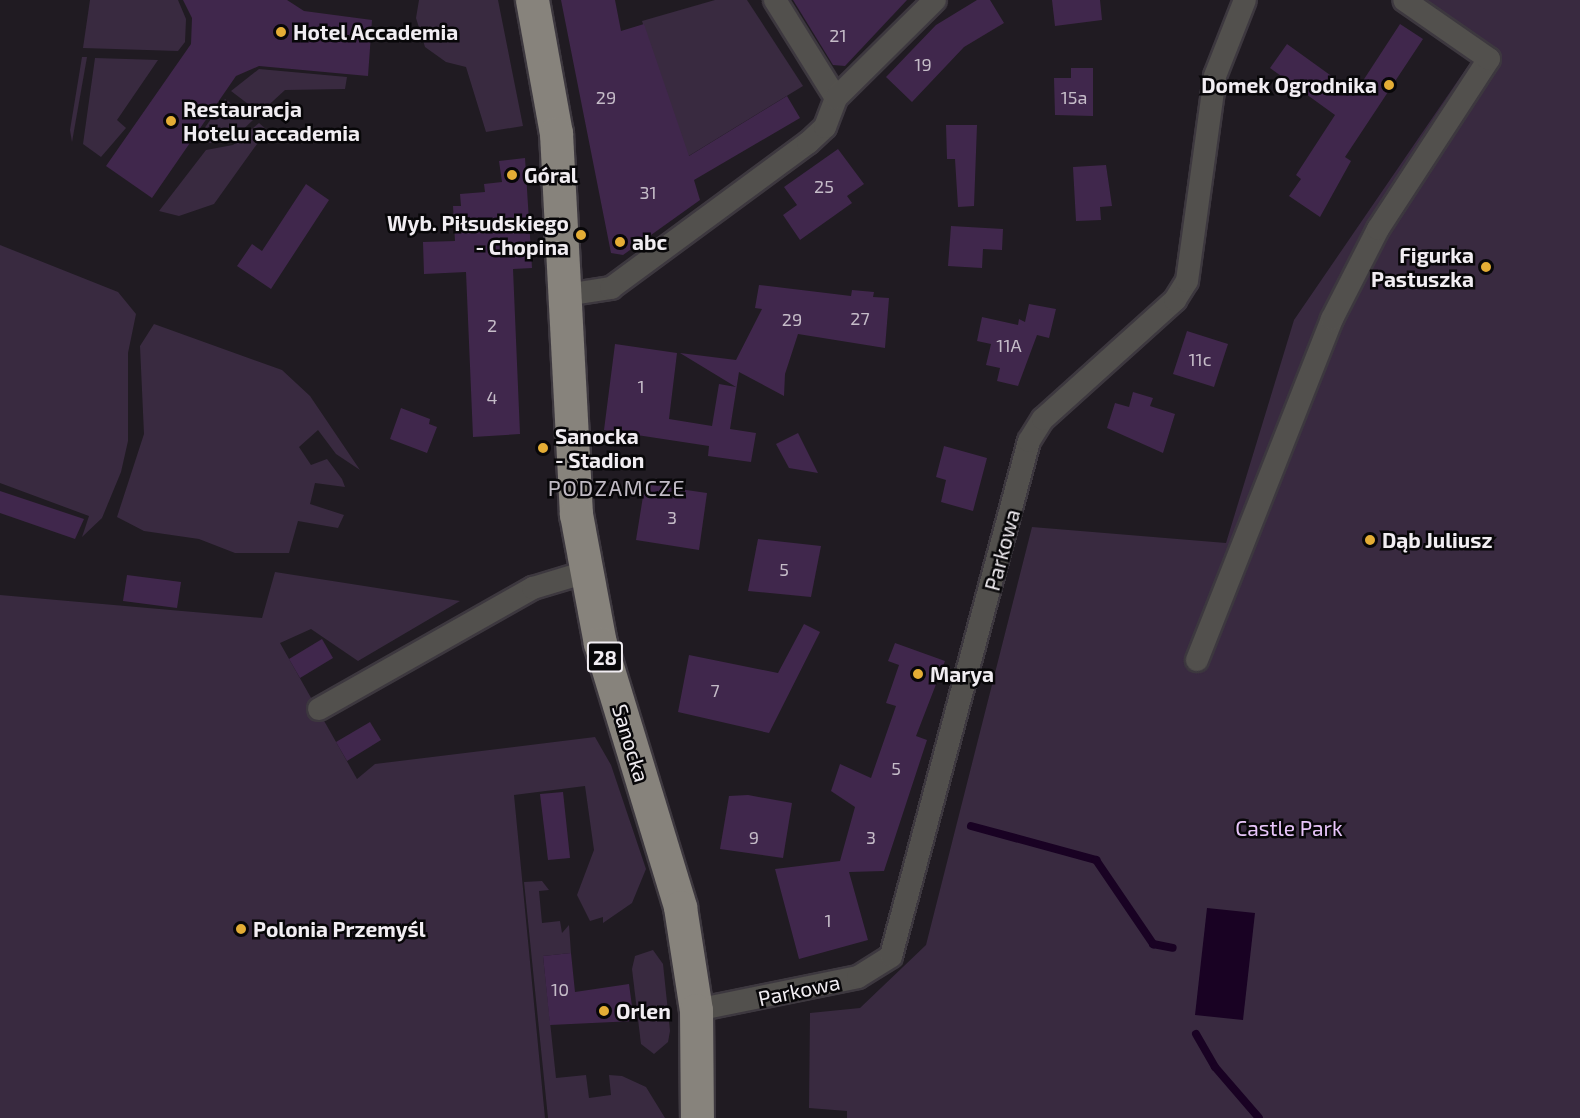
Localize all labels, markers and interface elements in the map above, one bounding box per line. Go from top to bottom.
place label: Hotel Accademia [293,19,459,45]
house number: 21 [829,24,847,46]
marker: Hotel Accademia [274,25,288,39]
house number: 19 [914,53,932,75]
place label: Domek Ogrodnika [1201,72,1377,98]
marker: Domek Ogrodnika [1382,78,1396,92]
house number: 29 [596,86,616,108]
house number: 15a [1061,86,1087,108]
place label: Restauracja Hotelu accademia [183,96,360,146]
marker: Restauracja Hotelu accademia [164,114,178,128]
place label: Góral [524,162,578,188]
marker: Góral [505,168,519,182]
house number: 25 [814,175,834,197]
house number: 31 [639,181,657,203]
place label: Wyb. Piłsudskiego - Chopina [387,210,569,260]
marker: Wyb. Piłsudskiego - Chopina [574,228,588,242]
place label: abc [632,229,667,255]
marker: abc [613,235,627,249]
place label: Figurka Pastuszka [1371,242,1474,292]
marker: Figurka Pastuszka [1479,260,1493,274]
house number: 27 [850,307,870,329]
house number: 29 [782,308,802,330]
house number: 2 [487,314,497,336]
house number: 11A [996,334,1022,356]
house number: 11c [1188,348,1212,370]
house number: 1 [637,375,645,397]
house number: 4 [486,386,498,408]
place label: Sanocka - Stadion [555,423,644,473]
marker: Sanocka - Stadion [536,441,550,455]
district label: PODZAMCZE [548,475,686,501]
house number: 3 [667,506,677,528]
street label: Parkowa [979,507,1025,593]
place label: Dąb Juliusz [1382,527,1493,553]
marker: Dąb Juliusz [1363,533,1377,547]
house number: 5 [779,558,789,580]
road number: 28 [586,640,624,674]
place label: Marya [930,661,994,687]
marker: Marya [911,667,925,681]
house number: 7 [710,679,720,701]
street label: Sanocka [607,701,655,785]
house number: 5 [891,757,901,779]
park label: Castle Park [1235,815,1343,841]
house number: 9 [749,826,759,848]
house number: 3 [866,826,876,848]
house number: 1 [824,909,832,931]
place label: Polonia Przemyśl [253,916,426,942]
marker: Polonia Przemyśl [234,922,248,936]
street label: Parkowa [756,969,842,1011]
house number: 10 [551,978,569,1000]
place label: Orlen [616,998,671,1024]
marker: Orlen [597,1004,611,1018]

